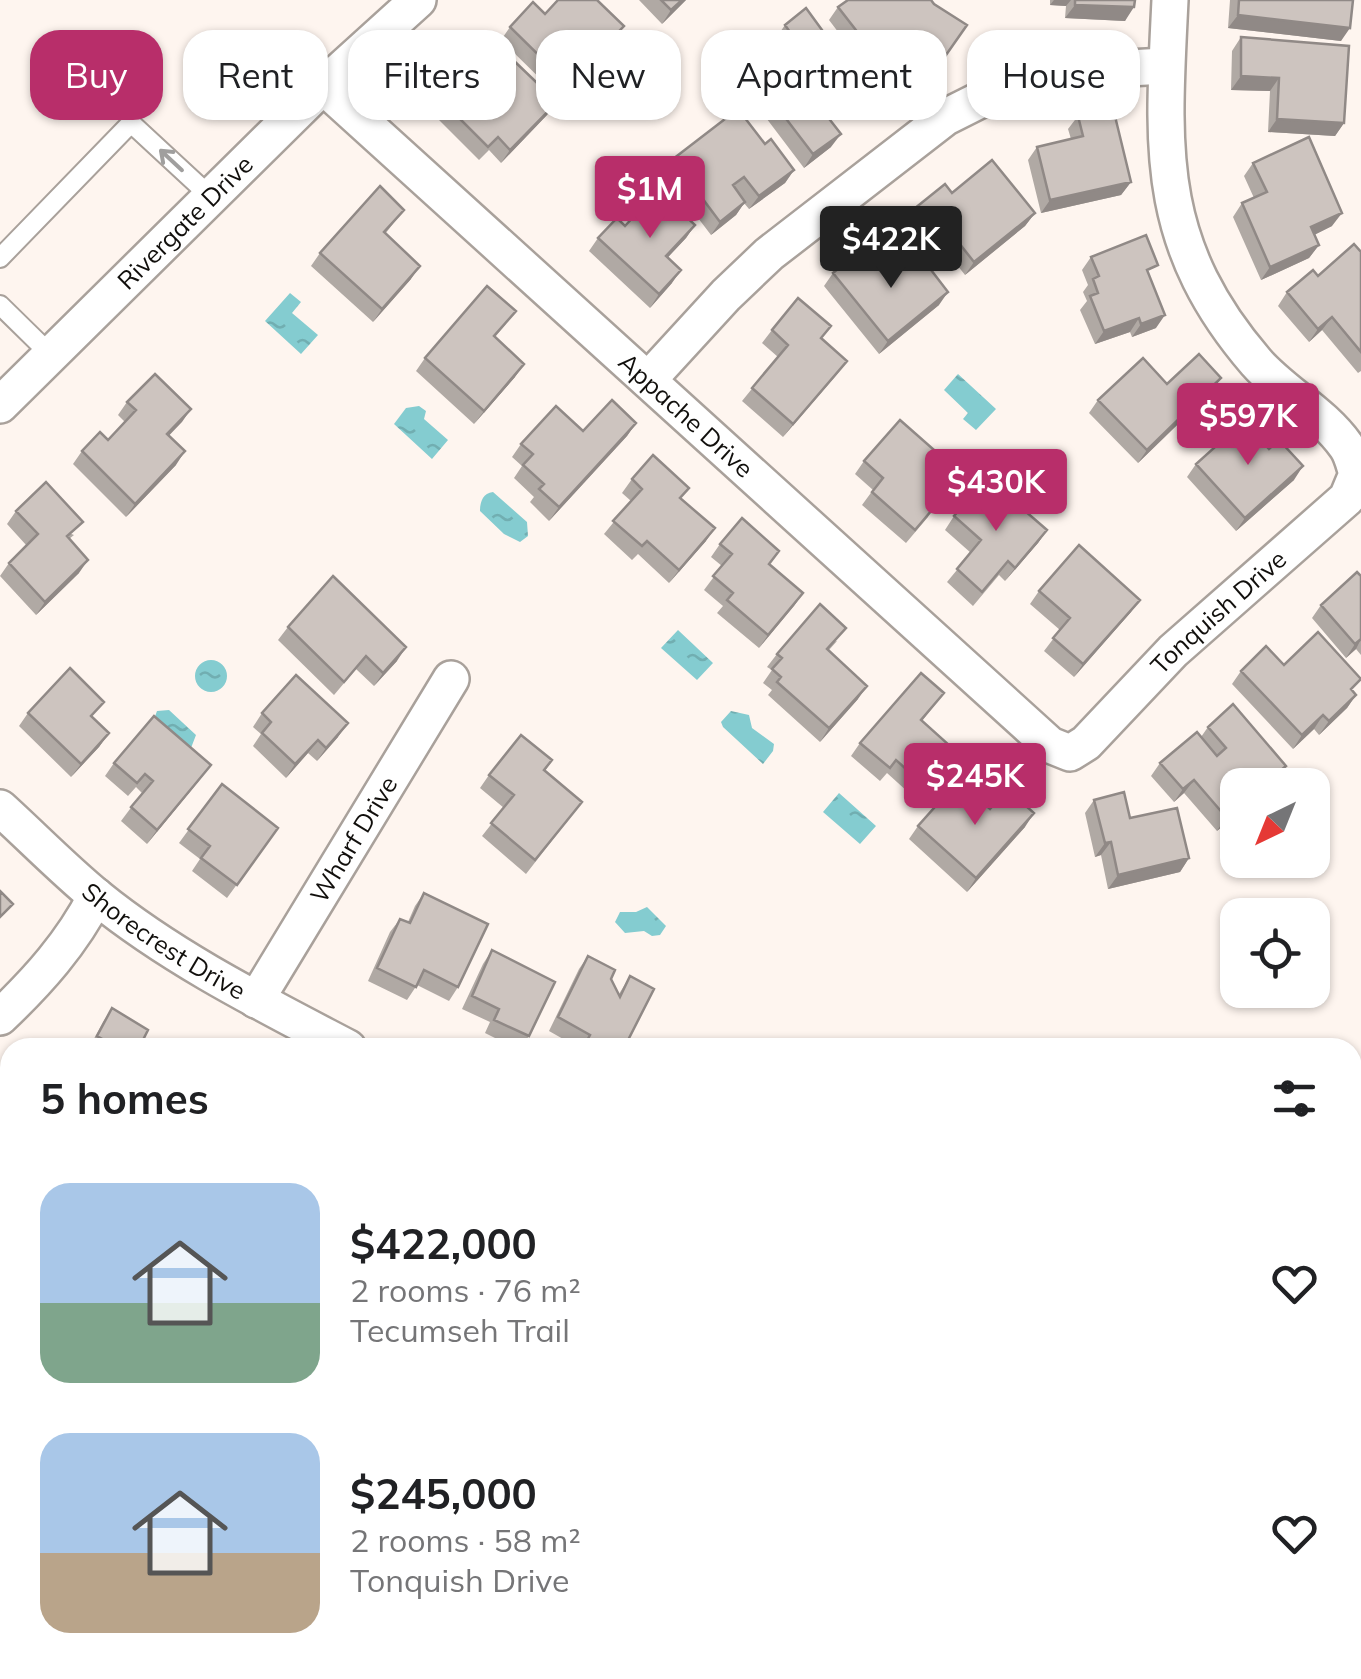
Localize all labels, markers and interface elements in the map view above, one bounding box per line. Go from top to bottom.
chip: Buy [30,30,163,120]
chip: Rent [183,30,328,120]
chip: Filters [348,30,516,120]
chip: New [536,30,681,120]
chip: Apartment [701,30,947,120]
chip: House [967,30,1140,120]
street label: Rivergate Drive [110,148,259,296]
one-way arrow [159,148,183,172]
pin: $1M [602,156,698,241]
text: $1M [617,168,683,208]
pin: $422K [821,206,961,291]
text: $422K [842,218,940,258]
street label: Appache Drive [613,346,760,484]
pin: $597K [1178,383,1318,468]
text: $597K [1199,395,1297,435]
pin: $430K [926,449,1066,534]
text: $430K [947,461,1045,501]
street label: Tonquish Drive [1143,543,1292,680]
pin: $245K [905,743,1045,828]
text: $245K [926,755,1024,795]
north arrow [1220,768,1330,878]
map controls [1220,768,1330,1008]
street label: Wharf Drive [303,770,403,908]
street label: Shorecrest Drive [76,875,251,1006]
button: locate [1220,898,1330,1008]
icon: filters [1267,1071,1322,1126]
text: 5 homes [40,1072,209,1125]
text: $422,000 [350,1217,537,1270]
icon: home [120,1223,240,1343]
icon: heart [1267,1256,1322,1311]
text: 2 rooms · 76 m² [350,1270,581,1310]
text: Tecumseh Trail [350,1310,570,1350]
text: $245,000 [350,1467,537,1520]
icon: home [120,1473,240,1593]
icon: heart [1267,1506,1322,1561]
text: 2 rooms · 58 m² [350,1520,581,1560]
text: Tonquish Drive [350,1560,569,1600]

